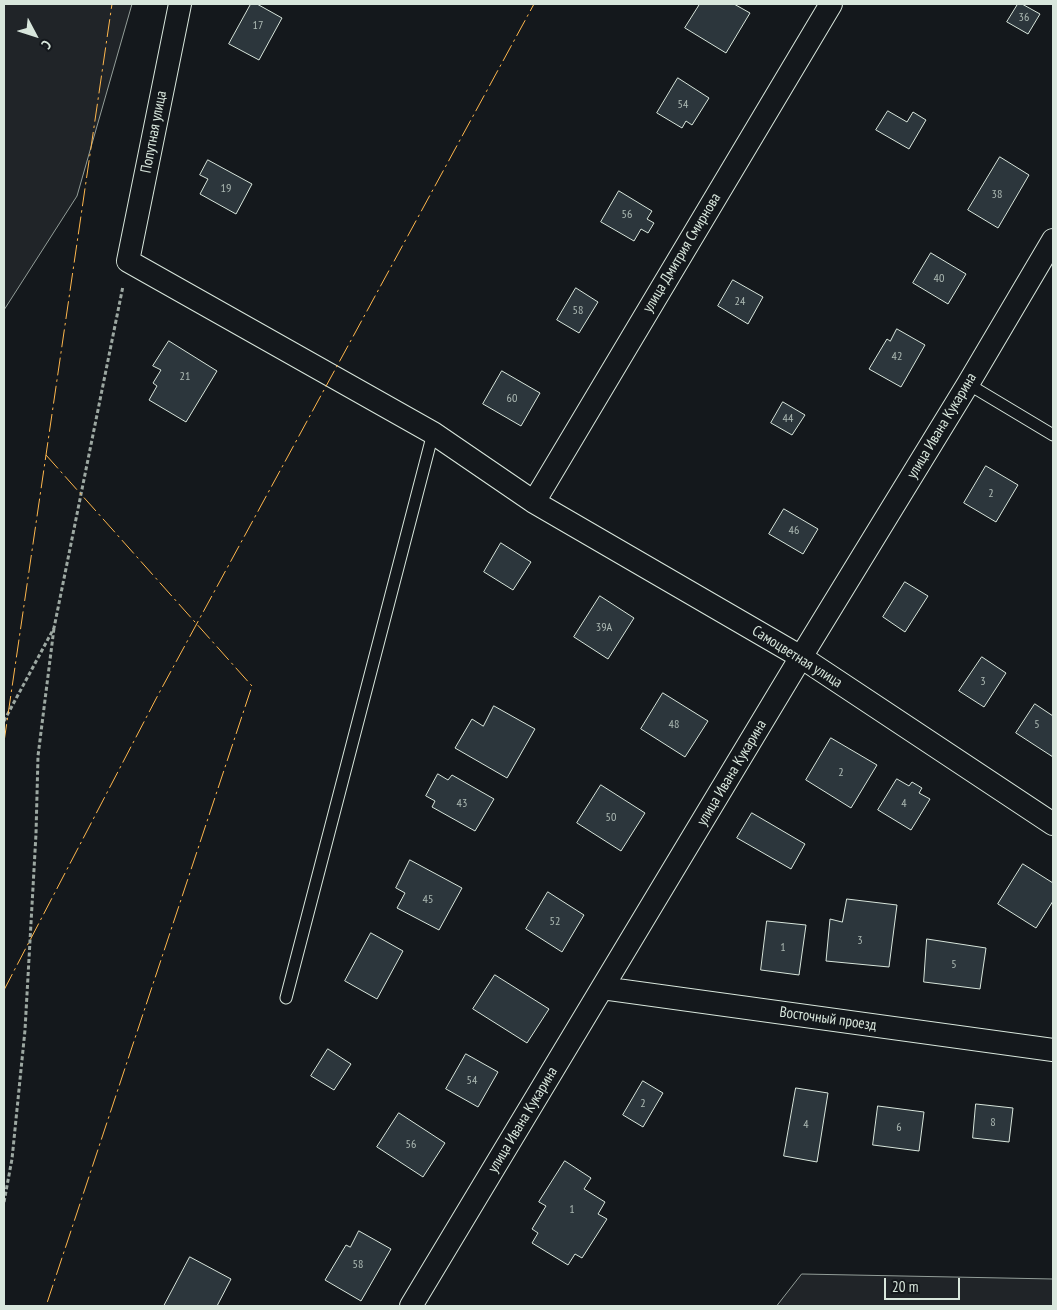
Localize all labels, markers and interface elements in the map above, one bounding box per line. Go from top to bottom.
north arrow [10,10,60,60]
house number: 36 [1019,11,1029,25]
house number: 17 [253,19,263,33]
text: С [38,36,55,53]
street label: Попутная улица [137,89,171,175]
house number: 54 [678,98,688,112]
house number: 19 [221,182,231,196]
house number: 38 [992,188,1002,202]
street label: улица Дмитрия Смирнова [639,190,725,316]
house number: 56 [622,208,632,222]
house number: 40 [934,272,944,286]
house number: 24 [735,295,745,309]
house number: 58 [573,304,583,318]
house number: 42 [892,350,902,364]
house number: 21 [180,370,190,384]
street label: улица Ивана Кукарина [903,370,981,482]
house number: 60 [507,392,517,406]
house number: 44 [783,412,793,426]
house number: 2 [988,487,994,501]
house number: 46 [789,524,799,538]
house number: 39А [596,621,612,635]
street label: Самоцветная улица [749,622,845,692]
house number: 3 [980,675,986,689]
street label: улица Ивана Кукарина [693,717,771,829]
house number: 48 [669,718,679,732]
house number: 5 [1034,718,1040,732]
house number: 2 [838,766,844,780]
house number: 43 [457,797,467,811]
house number: 4 [901,797,907,811]
house number: 50 [606,811,616,825]
house number: 45 [423,893,433,907]
house number: 52 [550,915,560,929]
house number: 3 [857,934,863,948]
house number: 1 [780,941,786,955]
house number: 5 [951,958,957,972]
street label: Восточный проезд [778,1003,878,1035]
street label: улица Ивана Кукарина [484,1064,562,1176]
house number: 54 [467,1074,477,1088]
house number: 2 [640,1097,646,1111]
house number: 8 [990,1116,996,1130]
house number: 4 [803,1118,809,1132]
house number: 6 [896,1121,902,1135]
house number: 56 [406,1138,416,1152]
house number: 1 [569,1203,575,1217]
house number: 58 [353,1258,363,1272]
scale bar [887,1268,963,1300]
text: 20 m [892,1277,918,1296]

